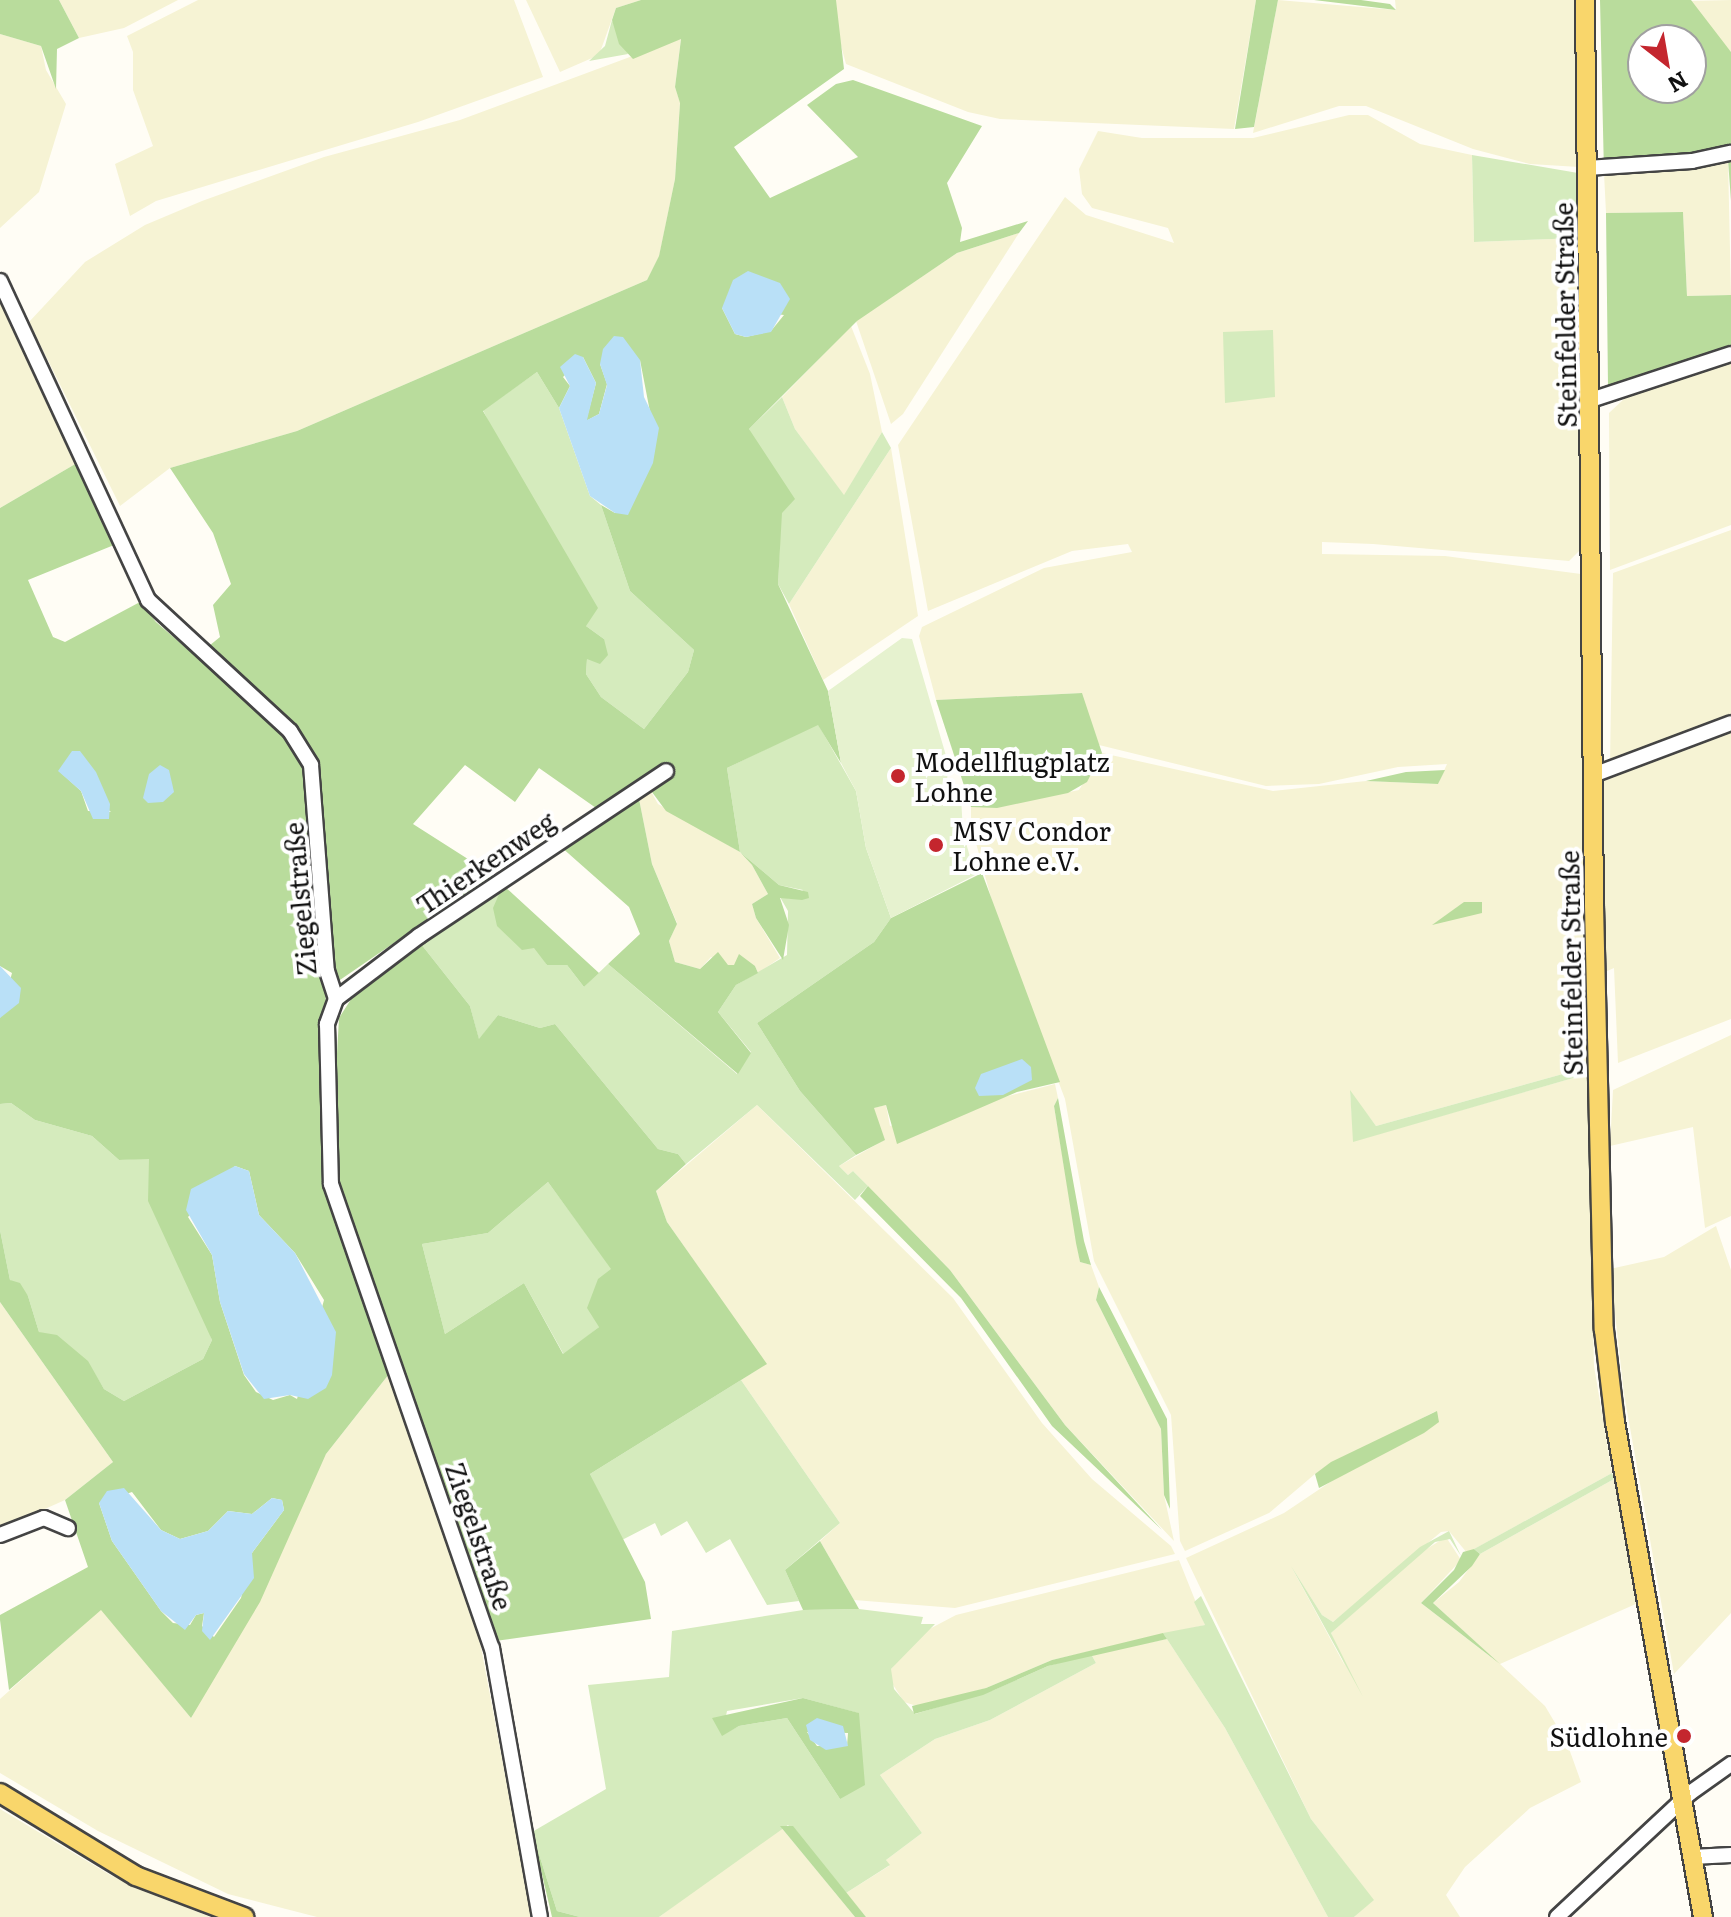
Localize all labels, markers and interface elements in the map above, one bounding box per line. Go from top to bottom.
north arrow [1627,24,1707,104]
text: N [1662,64,1695,102]
street label: Steinfelder Straße [1546,202,1582,428]
place label: Modellflugplatz Lohne [914,745,1110,806]
marker: Modellflugplatz Lohne [889,767,907,785]
street label: Thierkenweg [410,804,560,920]
place label: MSV Condor Lohne e.V. [952,814,1111,876]
street label: Ziegelstraße [277,821,321,977]
marker: MSV Condor Lohne e.V. [927,836,945,854]
street label: Steinfelder Straße [1552,850,1588,1076]
street label: Ziegelstraße [440,1458,520,1614]
place label: Südlohne [1550,1720,1668,1752]
marker: Südlohne [1675,1727,1693,1745]

